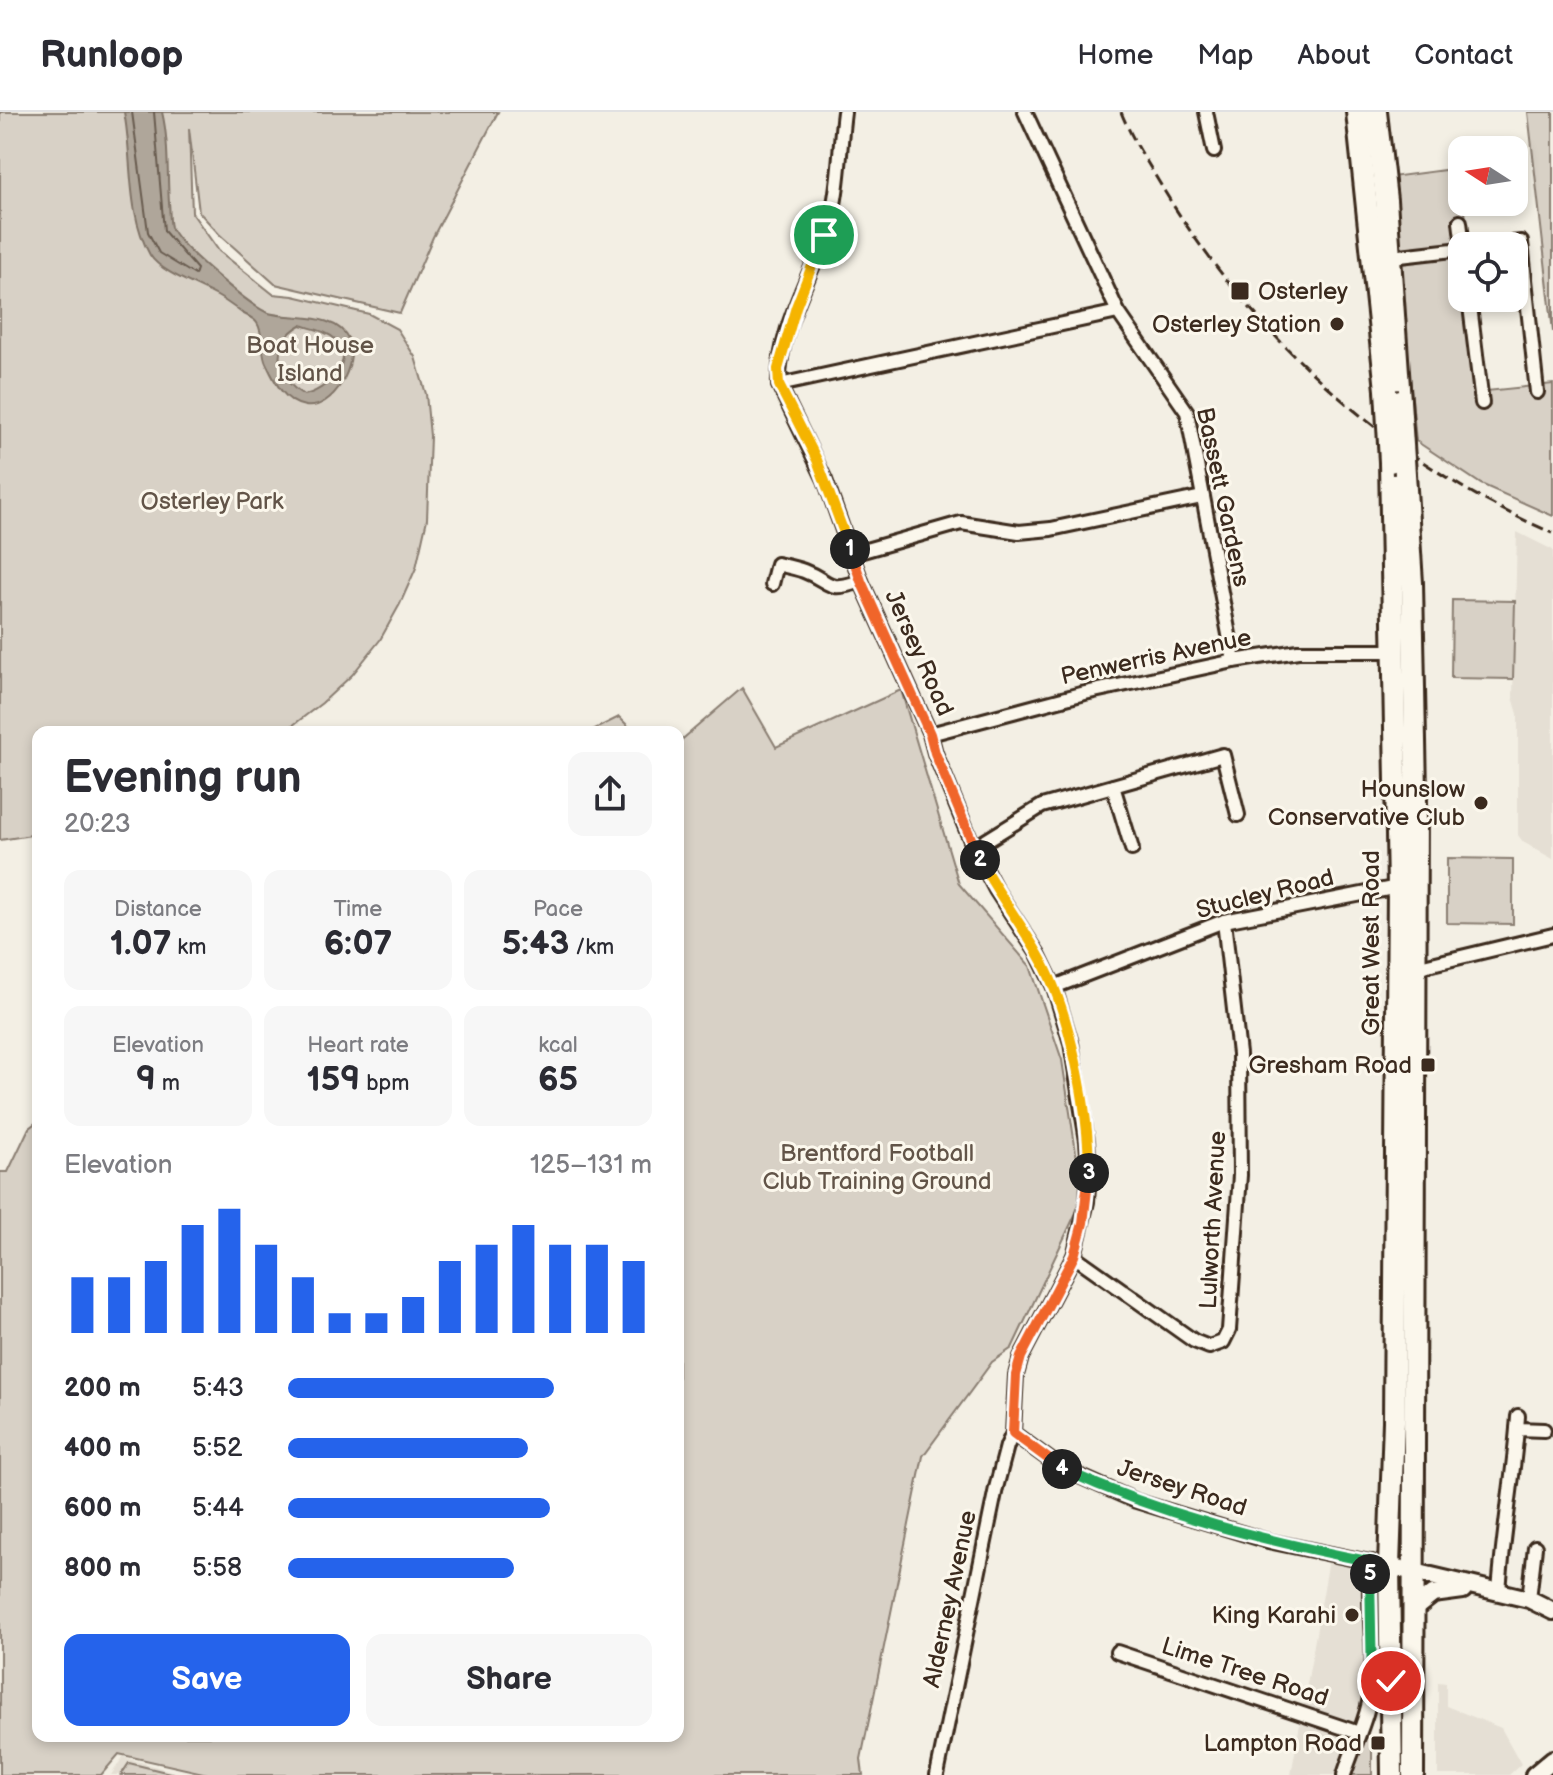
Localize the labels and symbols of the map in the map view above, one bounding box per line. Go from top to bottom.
north arrow [1448,136,1528,216]
pin [790,201,858,269]
place label: Osterley [1258,277,1348,306]
marker: Osterley [1229,280,1251,302]
place label: Osterley Station [1152,310,1321,339]
marker: Osterley Station [1328,315,1346,333]
park label: Boat House Island [246,331,374,388]
street label: Bassett Gardens [1190,405,1256,589]
park label: Osterley Park [141,487,284,516]
pin: 1 [830,529,870,569]
street label: Jersey Road [878,586,960,720]
street label: Penwerris Avenue [1058,623,1254,691]
place label: Hounslow Conservative Club [1268,775,1465,832]
marker: Hounslow Conservative Club [1472,794,1490,812]
pin: 2 [960,840,1000,880]
street label: Great West Road [1357,850,1386,1036]
street label: Stucley Road [1193,863,1337,925]
place label: Gresham Road [1248,1051,1412,1080]
marker: Gresham Road [1419,1056,1437,1074]
street label: Lulworth Avenue [1194,1130,1232,1310]
park label: Brentford Football Club Training Ground [763,1139,991,1196]
pin: 3 [1069,1153,1109,1193]
pin: 4 [1042,1449,1082,1489]
street label: Jersey Road [1114,1453,1250,1523]
street label: Alderney Avenue [917,1508,983,1690]
pin: 5 [1350,1554,1390,1594]
place label: King Karahi [1212,1601,1336,1630]
marker: King Karahi [1343,1606,1361,1624]
street label: Lime Tree Road [1158,1631,1332,1713]
pin [1357,1647,1425,1715]
place label: Lampton Road [1204,1729,1362,1758]
marker: Lampton Road [1369,1734,1387,1752]

